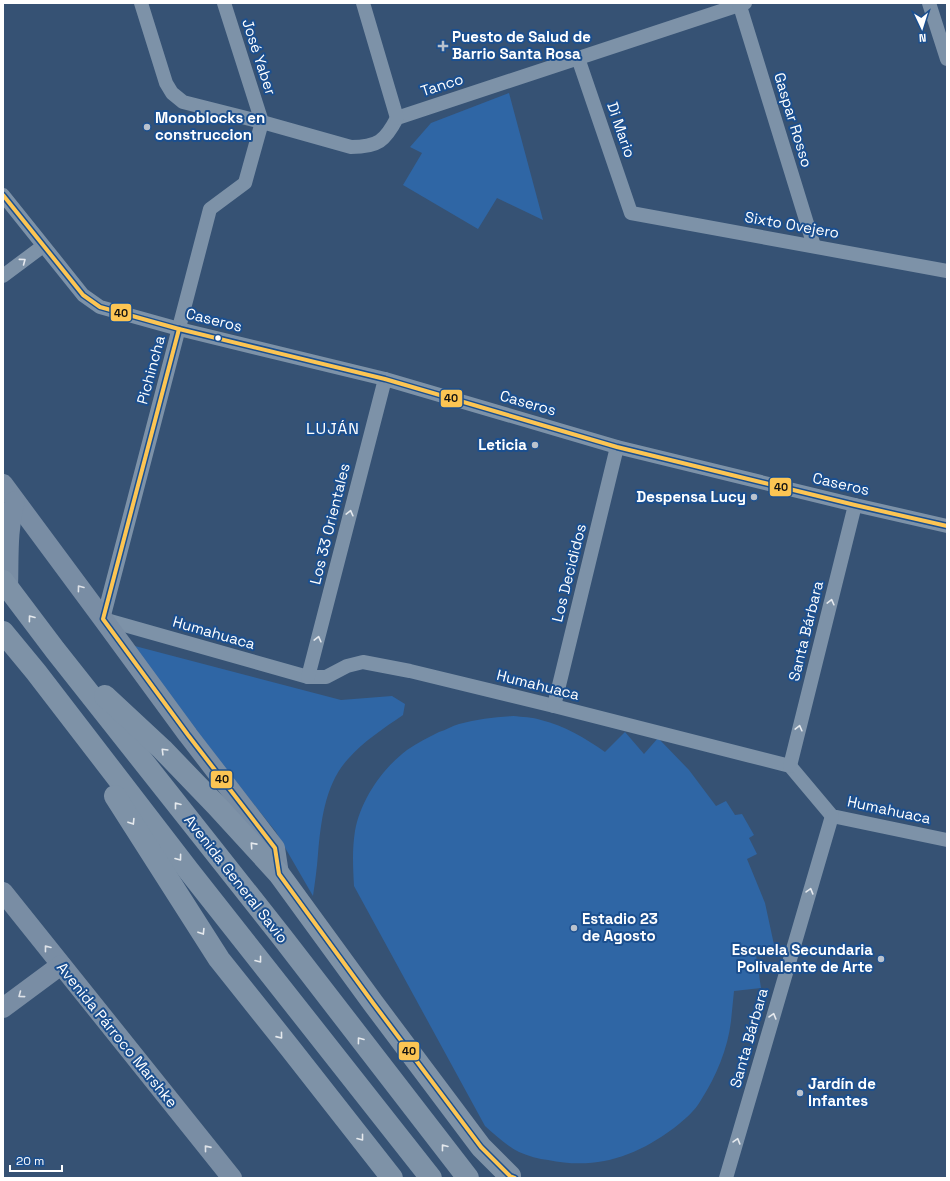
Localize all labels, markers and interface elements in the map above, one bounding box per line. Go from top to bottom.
north arrow [902,8,942,48]
street label: José Yaber [238,16,281,98]
place label: Puesto de Salud de Barrio Santa Rosa [452,27,591,63]
text: N [919,31,927,45]
marker: Puesto de Salud de Barrio Santa Rosa [437,40,449,52]
street label: Tanco [418,69,466,100]
street label: Gaspar Rosso [770,70,817,169]
street label: Di Mario [603,99,640,160]
place label: Monoblocks en construccion [155,108,265,144]
marker: Monoblocks en construccion [142,122,152,132]
street label: Sixto Ovejero [743,207,841,242]
one-way arrow [19,258,26,266]
line badge: 40 [110,303,132,322]
street label: Caseros [184,303,244,336]
text: 40 [114,306,128,320]
street label: Pichincha [132,333,169,406]
unlabelled marker [213,333,223,343]
street label: Caseros [498,385,559,420]
line badge: 40 [440,389,463,408]
text: 40 [444,391,458,405]
district label: LUJÁN [306,418,360,439]
place label: Leticia [478,435,527,454]
marker: Leticia [530,440,540,450]
street label: Los 33 Orientales [305,461,354,586]
street label: Caseros [811,468,871,499]
line badge: 40 [769,477,792,497]
text: 40 [774,480,788,494]
place label: Despensa Lucy [636,487,746,506]
marker: Despensa Lucy [749,492,759,502]
one-way arrow [345,510,354,517]
street label: Los Decididos [547,522,590,624]
street label: Santa Bárbara [784,578,827,683]
one-way arrow [78,585,85,592]
one-way arrow [826,598,834,605]
street label: Humahuaca [171,612,258,653]
one-way arrow [29,616,36,623]
one-way arrow [313,636,322,643]
street label: Humahuaca [495,665,582,704]
one-way arrow [795,725,803,731]
one-way arrow [161,748,169,756]
line badge: 40 [210,770,233,789]
text: 40 [215,772,229,786]
street label: Humahuaca [846,791,933,828]
one-way arrow [175,802,182,809]
street label: Avenida General Savio [180,811,292,947]
one-way arrow [128,818,135,825]
one-way arrow [250,842,258,850]
one-way arrow [174,853,181,860]
one-way arrow [805,888,814,895]
place label: Estadio 23 de Agosto [582,909,658,945]
marker: Estadio 23 de Agosto [569,923,579,933]
one-way arrow [197,928,205,935]
place label: Escuela Secundaria Polivalente de Arte [732,940,873,976]
one-way arrow [45,945,52,952]
marker: Escuela Secundaria Polivalente de Arte [876,954,886,964]
one-way arrow [255,956,262,963]
street label: Avenida Párroco Marshke [53,958,182,1111]
street label: Santa Bárbara [725,986,772,1090]
one-way arrow [18,990,25,997]
one-way arrow [768,1013,777,1020]
one-way arrow [276,1031,283,1038]
one-way arrow [358,1037,365,1044]
line badge: 40 [398,1041,420,1061]
text: 40 [402,1044,416,1058]
place label: Jardín de Infantes [808,1074,876,1110]
marker: Jardín de Infantes [795,1088,805,1098]
one-way arrow [356,1133,363,1140]
one-way arrow [732,1137,741,1144]
one-way arrow [205,1145,212,1152]
one-way arrow [442,1145,449,1152]
scale bar [10,1147,62,1173]
text: 20 m [16,1153,44,1169]

